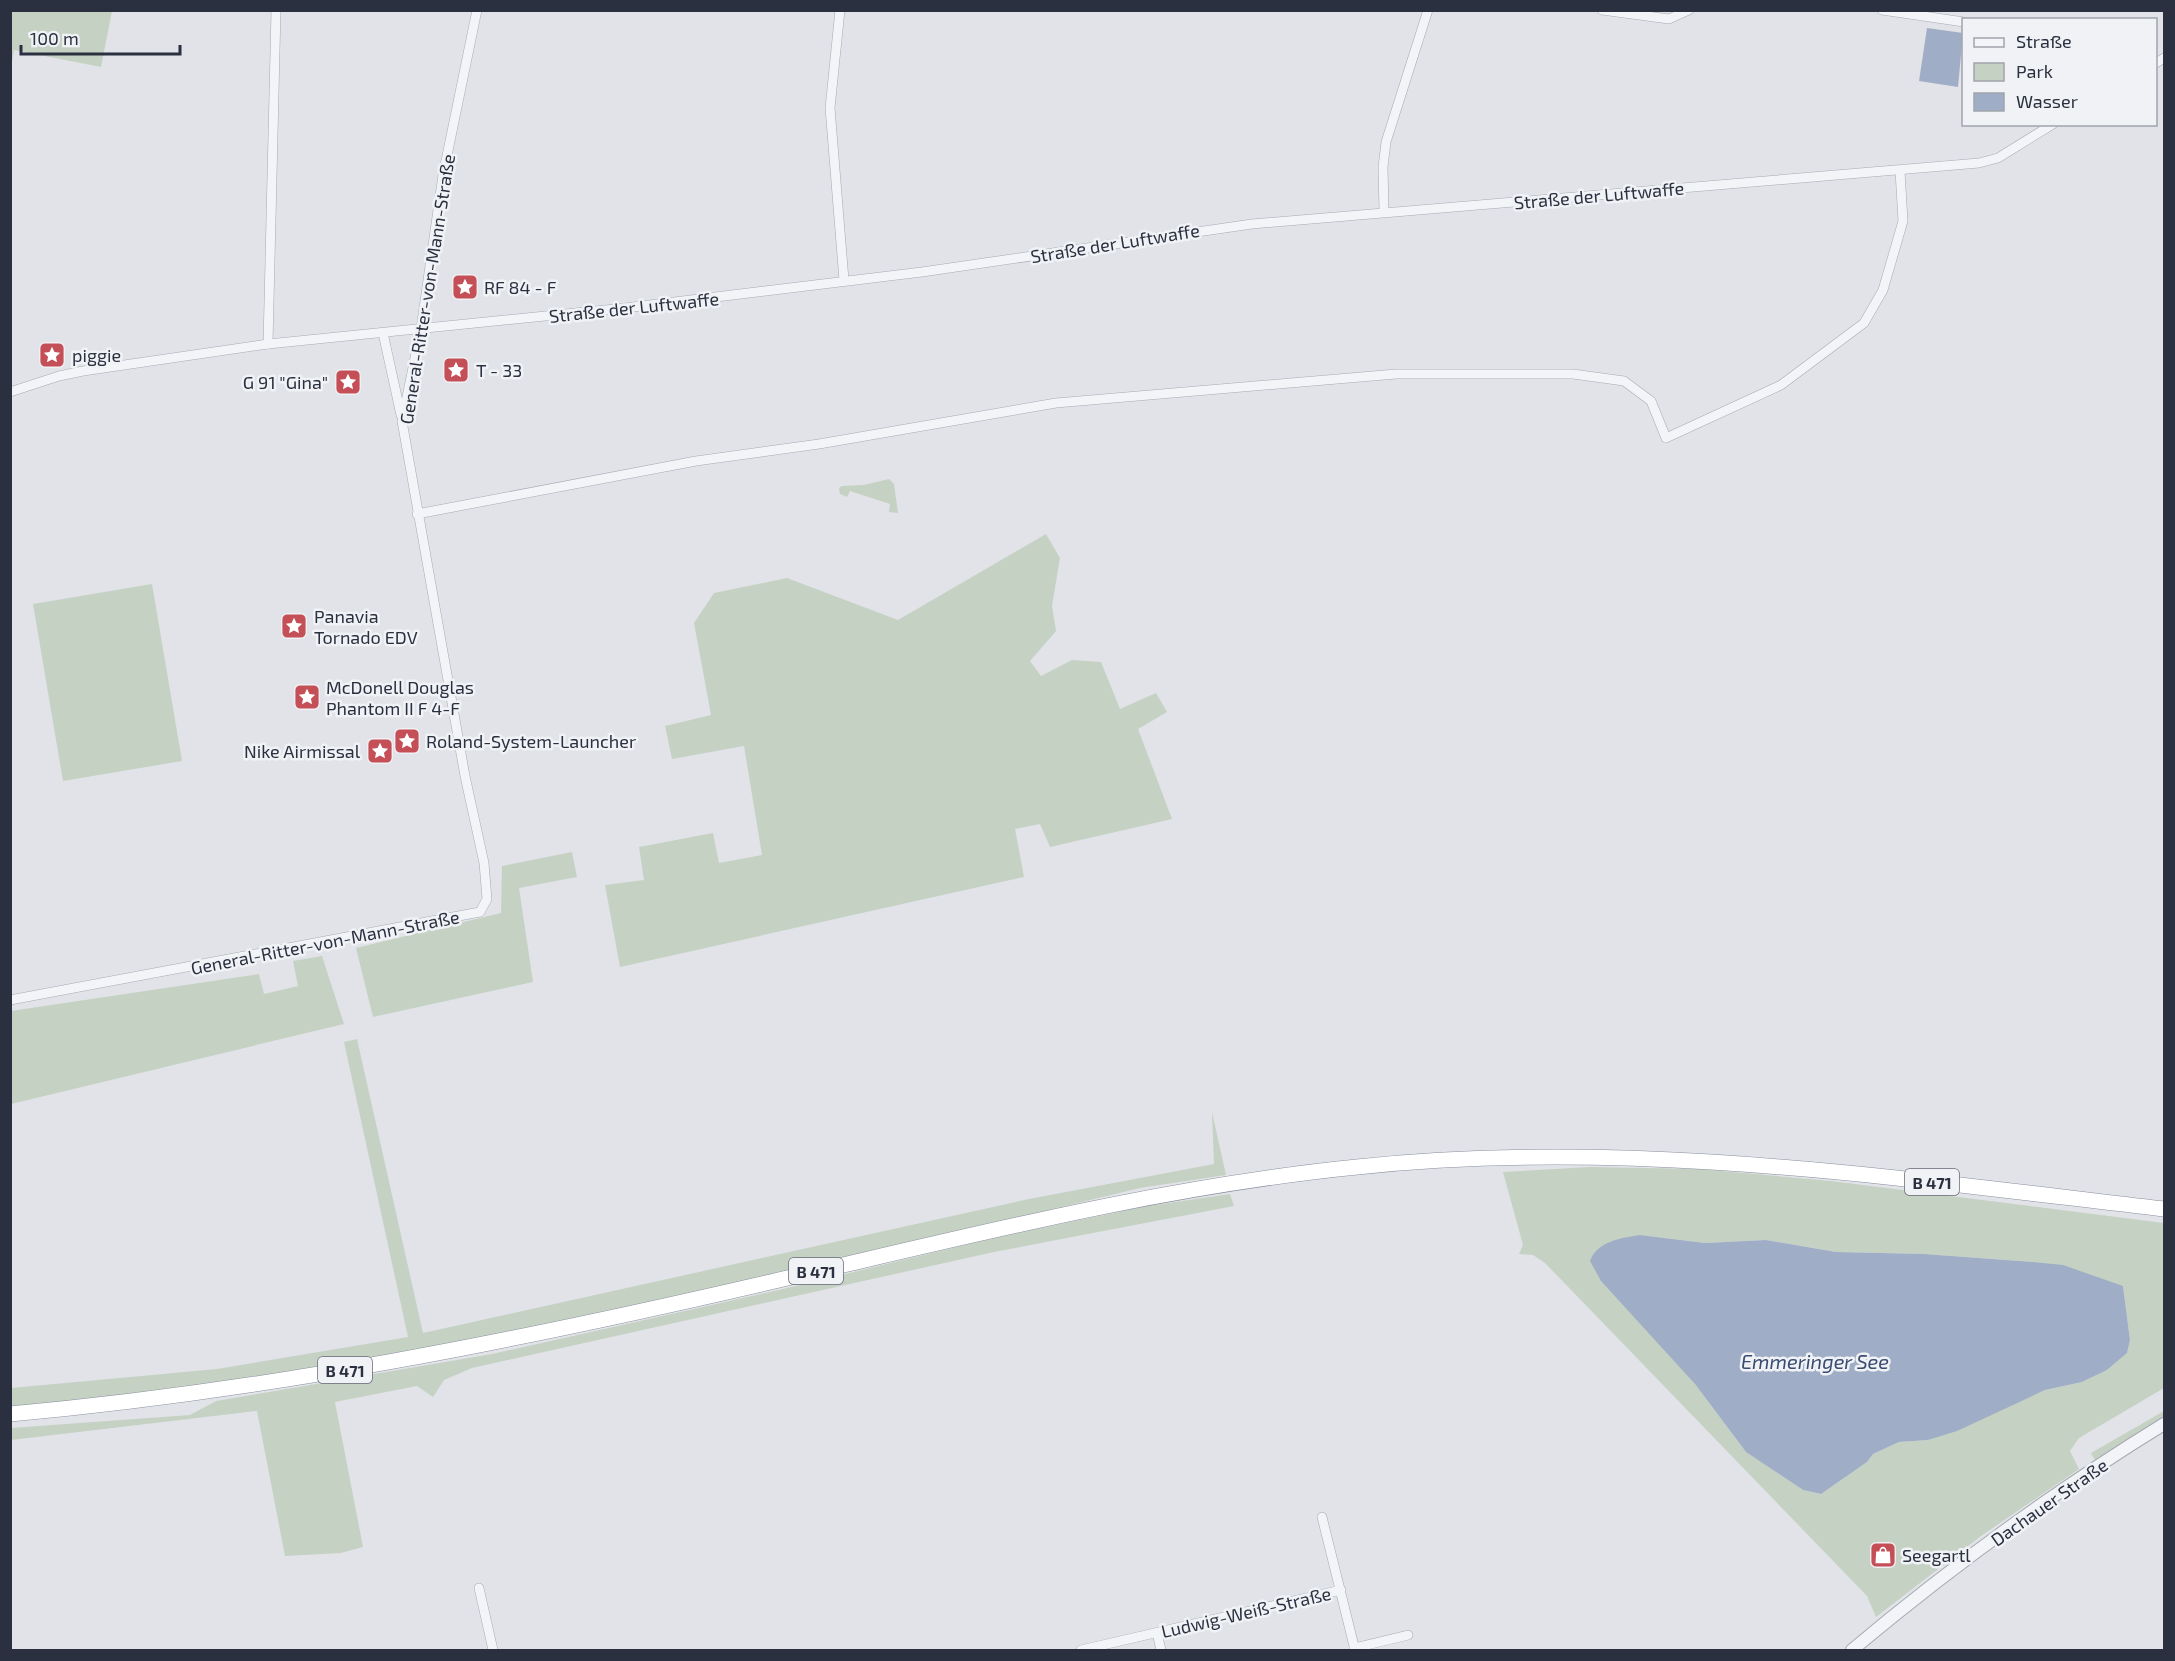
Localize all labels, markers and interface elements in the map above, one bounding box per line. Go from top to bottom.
scale bar [21,18,180,56]
legend [1962,18,2157,126]
text: 100 m [30,27,79,49]
text: Straße [2016,30,2072,52]
text: Park [2016,60,2053,82]
text: Wasser [2016,90,2078,112]
street label: General-Ritter-von-Mann-Straße [395,152,459,426]
street label: Straße der Luftwaffe [1513,177,1685,213]
street label: Straße der Luftwaffe [1029,219,1201,267]
place icon: RF 84 - F [450,272,480,302]
place label: RF 84 - F [484,276,557,298]
street label: Straße der Luftwaffe [548,287,720,327]
place icon: piggie [37,340,67,370]
place label: piggie [72,344,121,366]
place icon: T - 33 [441,355,471,385]
place label: T - 33 [476,359,522,381]
place icon: G 91 "Gina" [333,367,363,397]
place label: G 91 "Gina" [243,371,328,393]
place label: Panavia Tornado EDV [314,605,418,648]
place icon: Panavia Tornado EDV [279,611,309,641]
place label: McDonell Douglas Phantom II F 4-F [326,676,474,719]
place icon: McDonell Douglas Phantom II F 4-F [292,682,322,712]
place icon: Roland-System-Launcher [392,726,422,756]
place label: Roland-System-Launcher [426,730,636,752]
place icon: Nike Airmissal [365,736,395,766]
place label: Nike Airmissal [244,740,361,762]
street label: General-Ritter-von-Mann-Straße [189,905,461,979]
road number: B 471 [1905,1169,1959,1195]
road number: B 471 [789,1258,843,1284]
water label: Emmeringer See [1741,1349,1889,1373]
road number: B 471 [318,1357,372,1383]
street label: Dachauer Straße [1986,1454,2112,1550]
shop icon: Seegartl [1868,1540,1898,1570]
place label: Seegartl [1902,1544,1971,1566]
street label: Ludwig-Weiß-Straße [1159,1582,1333,1642]

